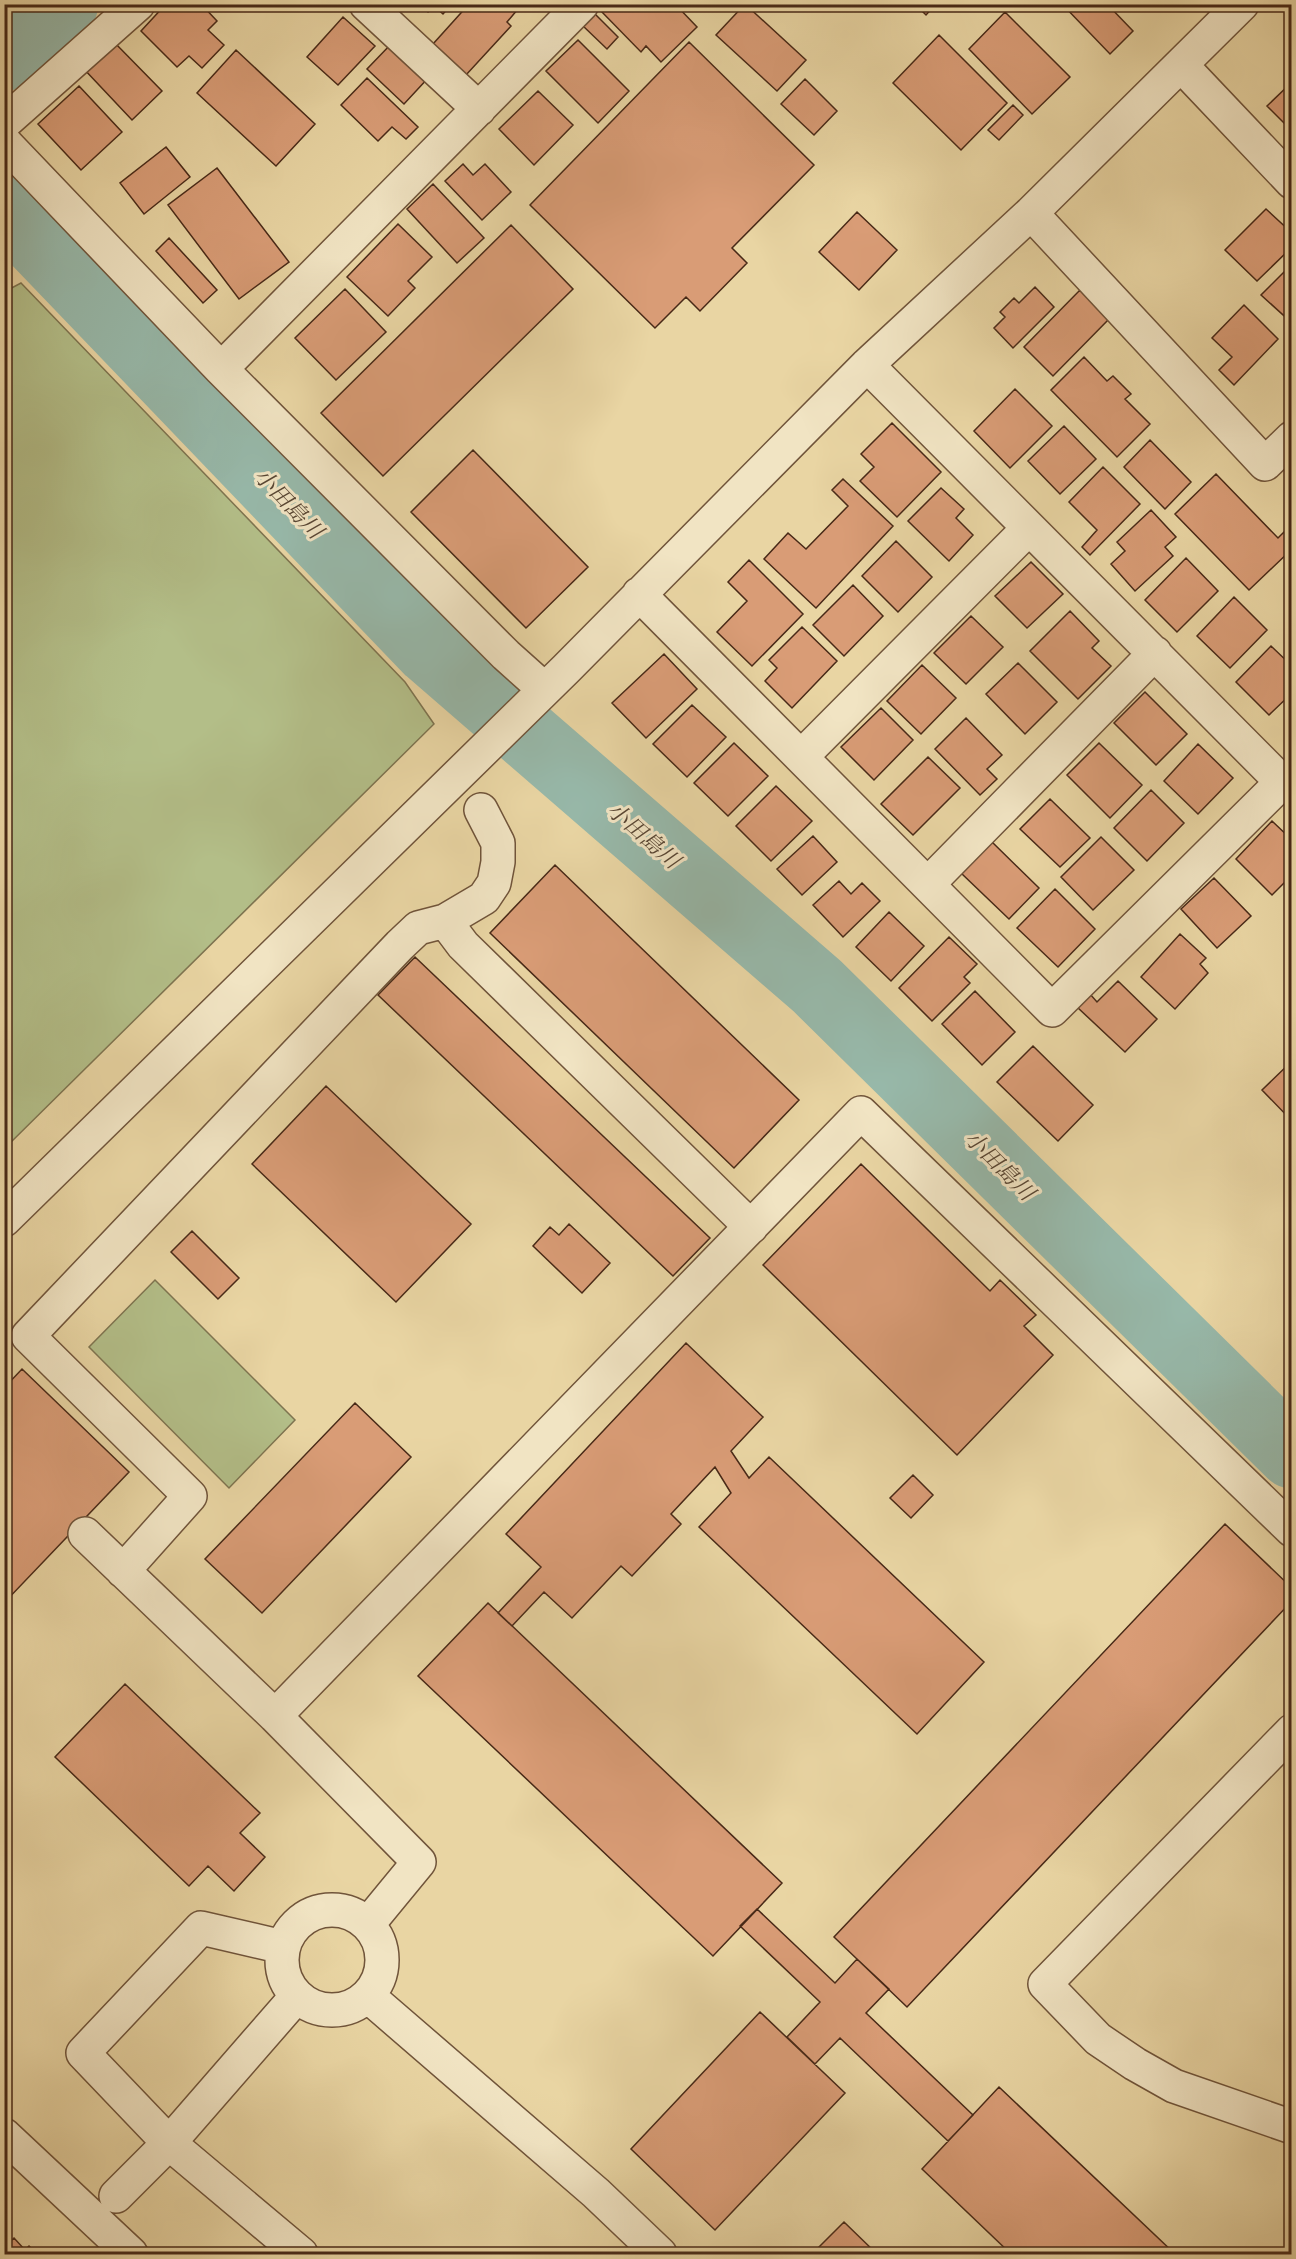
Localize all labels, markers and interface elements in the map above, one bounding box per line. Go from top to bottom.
water label: 小田島川 [248,463,330,546]
water label: 小田島川 [601,797,687,876]
water label: 小田島川 [958,1125,1041,1208]

